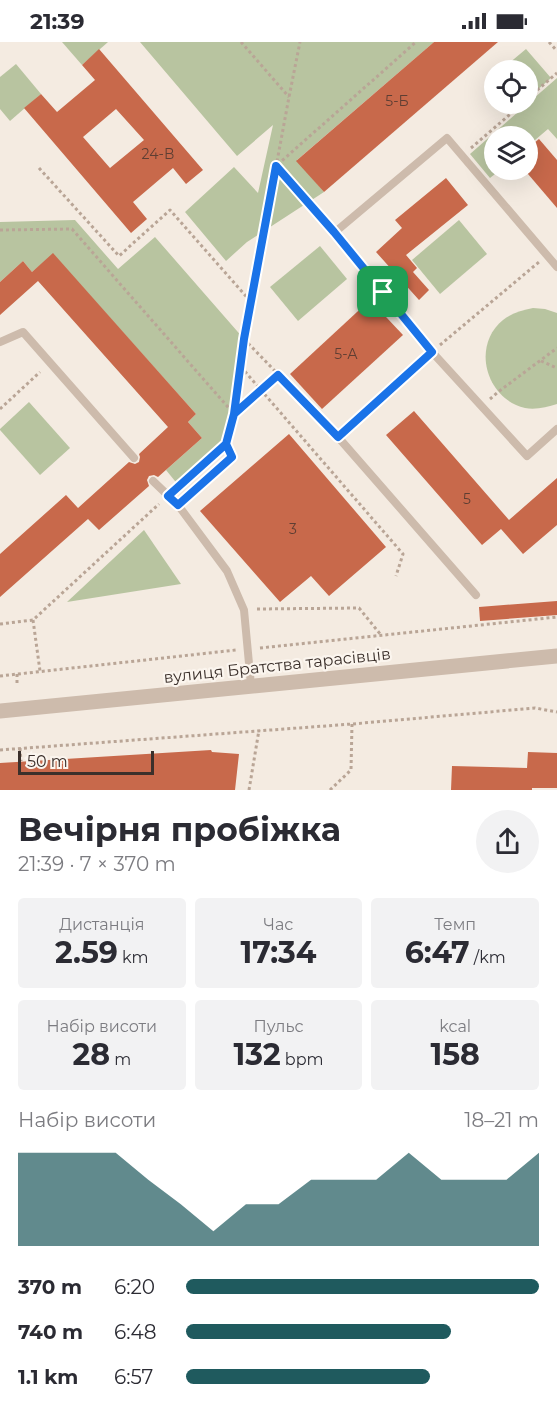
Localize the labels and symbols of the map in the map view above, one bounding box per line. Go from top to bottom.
house number: 5-Б [385,92,409,110]
house number: 24-В [142,145,174,163]
pin [357,266,408,317]
house number: 5-А [334,345,358,363]
house number: 5 [463,490,471,508]
house number: 3 [289,520,297,538]
street label: вулиця Братства тарасівців [163,644,392,687]
scale bar [18,748,154,776]

